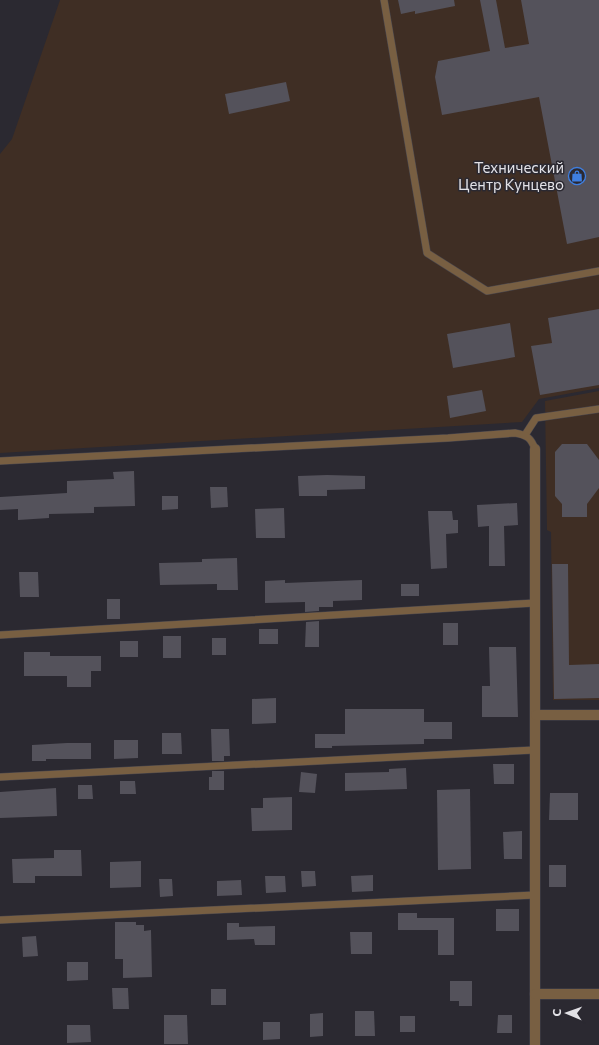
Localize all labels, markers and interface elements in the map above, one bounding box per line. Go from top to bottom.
place label: Технический Центр Кунцево [458,158,564,193]
shop icon: Технический Центр Кунцево [567,166,587,186]
north arrow [547,993,587,1033]
text: С [550,1008,563,1017]

